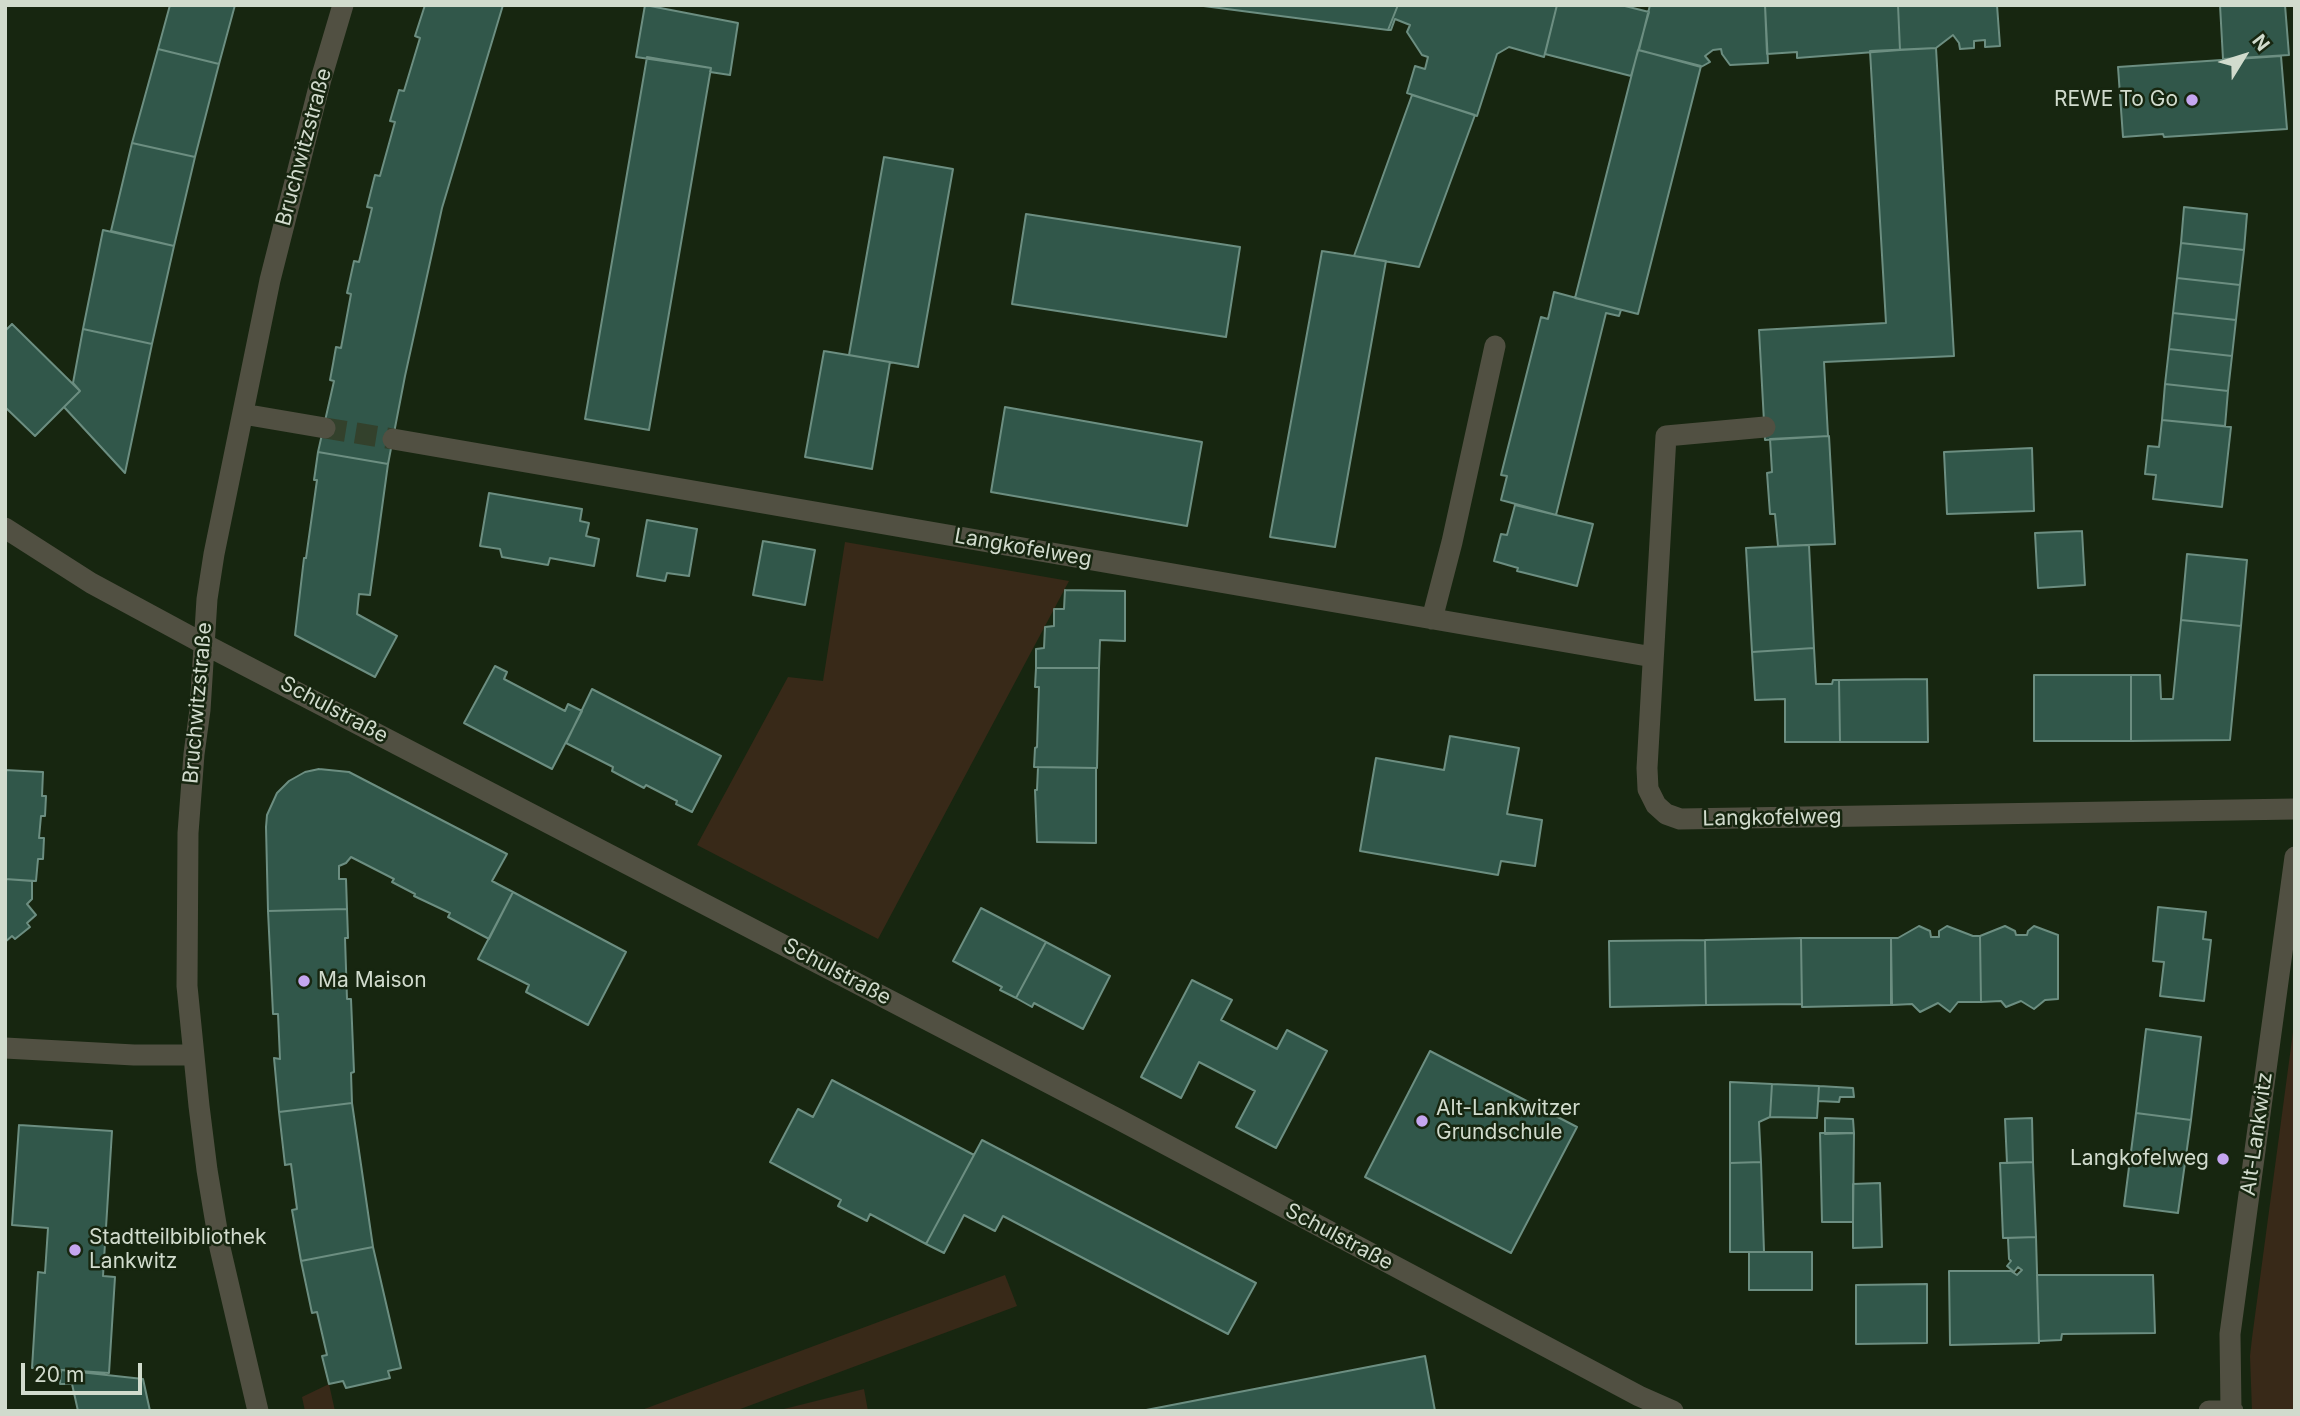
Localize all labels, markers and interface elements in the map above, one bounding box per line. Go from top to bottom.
north arrow [2209,21,2279,91]
text: N [2247,30,2274,56]
street label: Bruchwitzstraße [271,65,337,229]
place label: REWE To Go [2054,87,2178,113]
marker: REWE To Go [2184,92,2200,108]
street label: Langkofelweg [952,524,1094,572]
street label: Bruchwitzstraße [178,621,218,785]
street label: Schulstraße [276,671,392,749]
street label: Langkofelweg [1702,804,1842,832]
street label: Schulstraße [779,933,895,1011]
place label: Ma Maison [318,968,427,994]
marker: Ma Maison [296,973,312,989]
street label: Alt-Lankwitz [2236,1071,2278,1197]
place label: Alt-Lankwitzer Grundschule [1436,1096,1580,1146]
marker: Alt-Lankwitzer Grundschule [1414,1113,1430,1129]
place label: Langkofelweg [2070,1146,2209,1172]
marker: Langkofelweg [2215,1151,2231,1167]
street label: Schulstraße [1281,1198,1397,1276]
place label: Stadtteilbibliothek Lankwitz [89,1225,266,1275]
marker: Stadtteilbibliothek Lankwitz [67,1242,83,1258]
scale bar [24,1350,145,1394]
text: 20 m [34,1362,84,1387]

